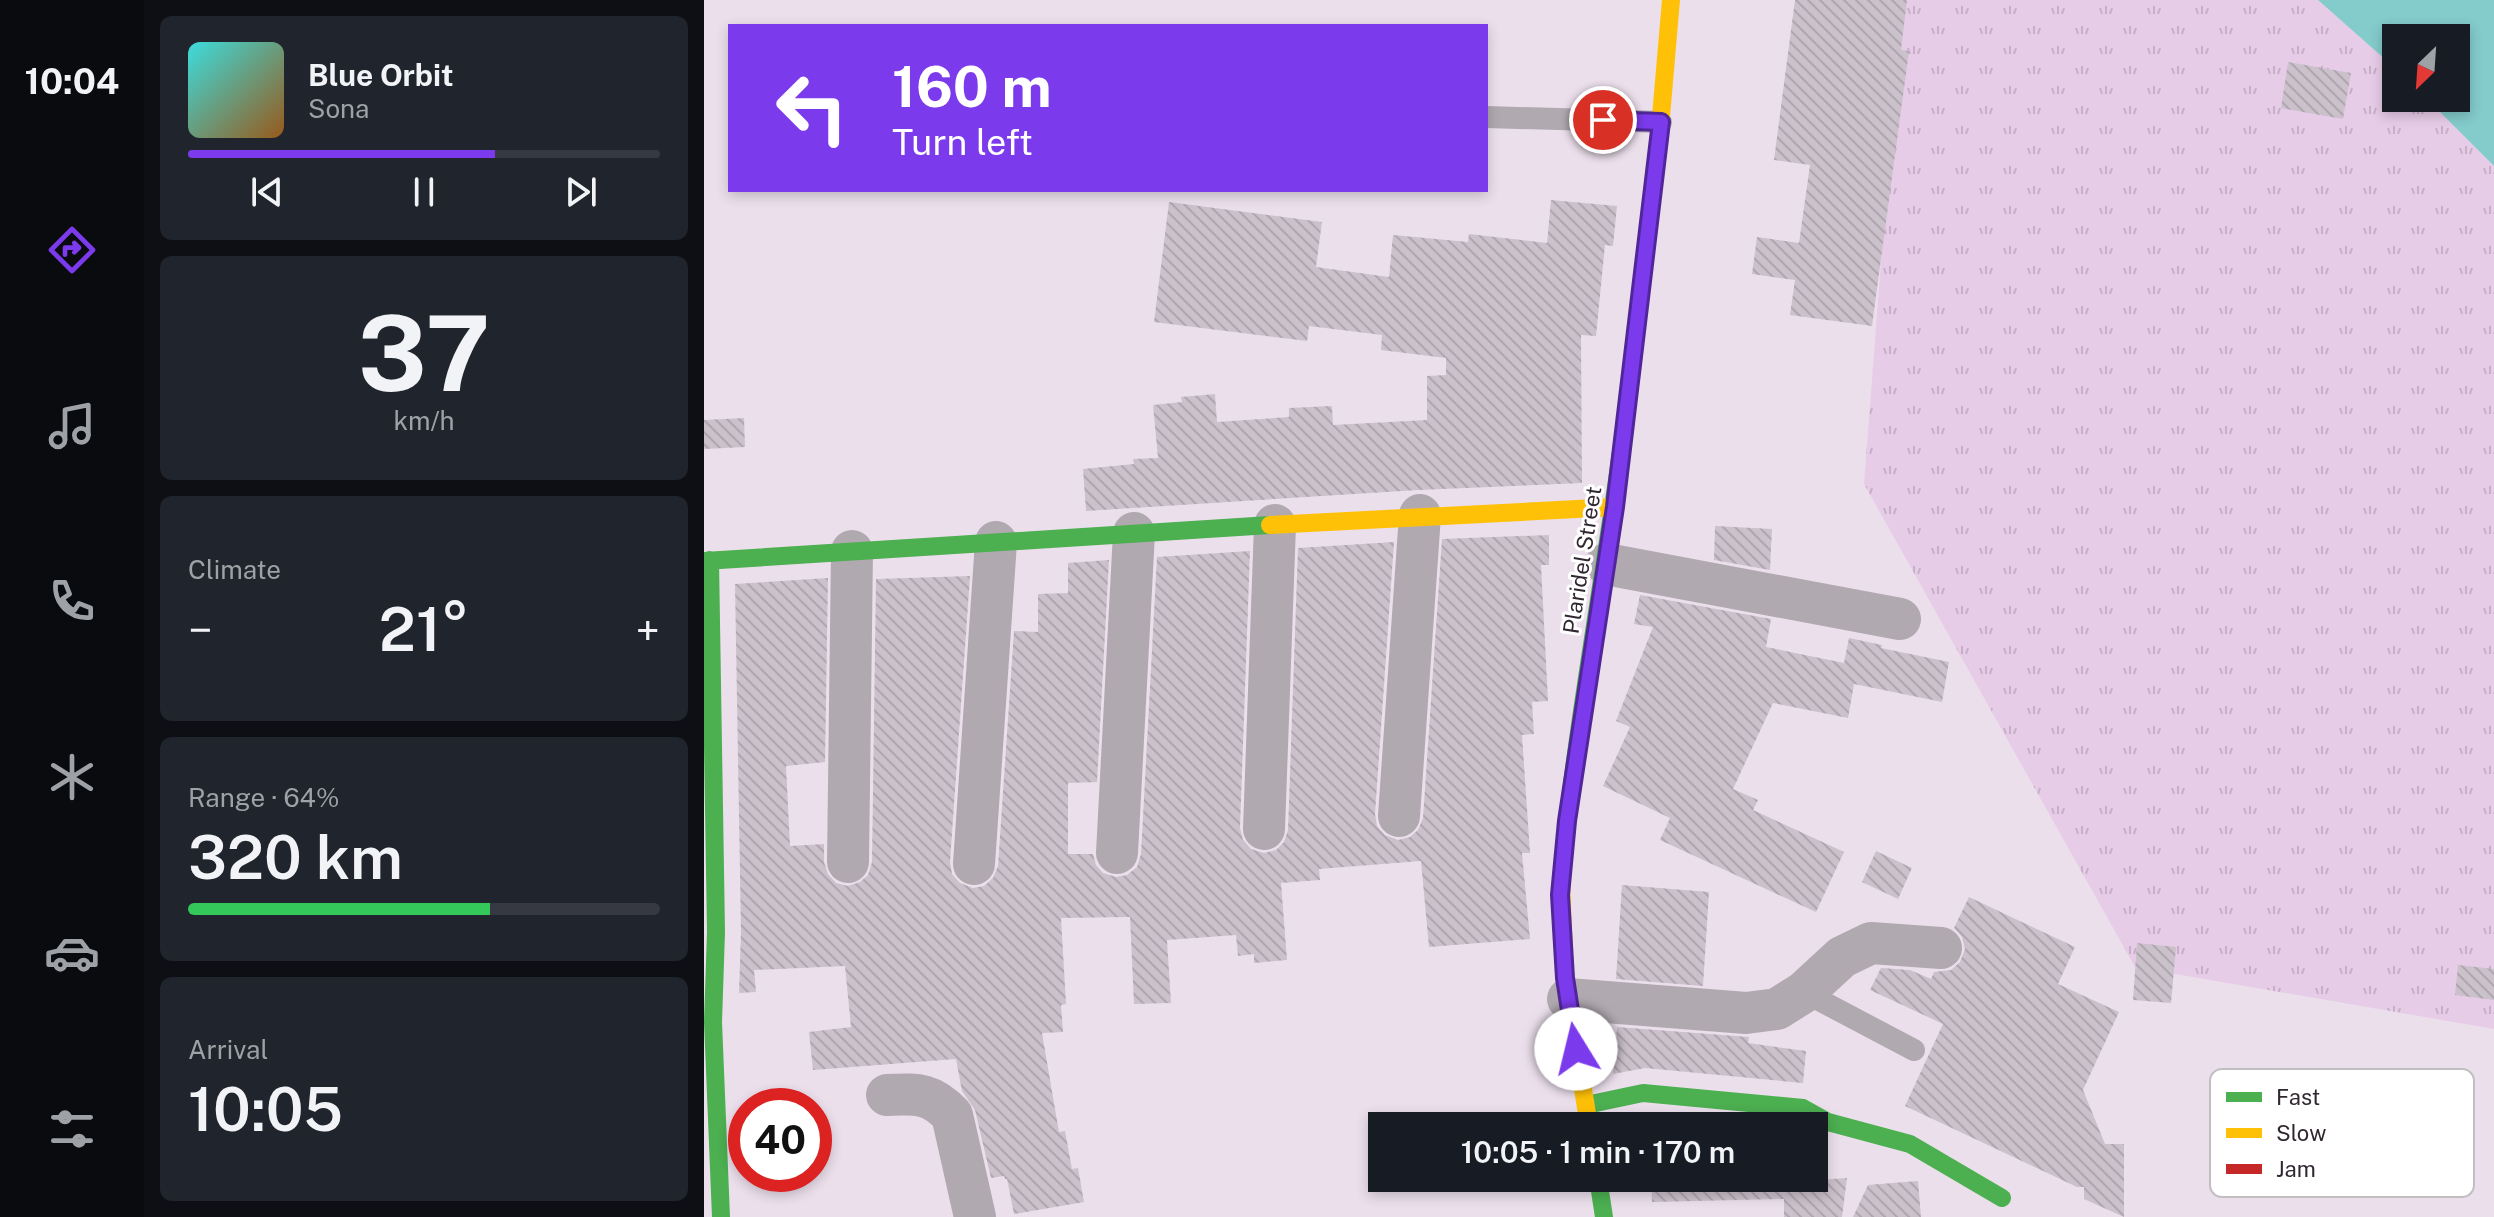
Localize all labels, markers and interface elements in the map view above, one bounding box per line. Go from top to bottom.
north arrow [2382,24,2470,112]
map controls [2382,24,2470,112]
text: 160 m [892,54,1052,120]
icon: left [760,56,864,160]
text: Blue Orbit [308,57,454,93]
text: 10:04 [24,60,120,102]
pin [1569,86,1637,154]
text: Sona [308,93,369,124]
icon: arrive [1581,98,1625,142]
text: Turn left [892,121,1033,163]
icon: previous [245,170,289,214]
icon: pause [402,170,446,214]
icon: next [559,170,603,214]
icon: directions [44,222,100,278]
text: 37 [358,292,490,414]
icon: music [44,398,100,454]
text: km/h [393,405,455,436]
street label: Plaridel Street [1558,485,1606,635]
text: Climate [188,554,281,585]
icon: phone [44,573,100,629]
text: 21° [379,594,469,665]
text: − [188,604,212,656]
text: + [636,604,660,656]
icon: climate [44,749,100,805]
text: Range · 64% [188,782,339,813]
text: 320 km [188,822,403,893]
icon: car [44,925,100,981]
position arrow [1534,1007,1618,1091]
text: Arrival [188,1034,268,1065]
legend [2210,1069,2474,1197]
text: 10:05 [188,1074,343,1145]
text: Fast [2276,1084,2320,1110]
speed limit sign: 40 [728,1088,832,1192]
icon: filters [44,1101,100,1157]
text: Slow [2276,1120,2326,1146]
text: 10:05 · 1 min · 170 m [1461,1134,1735,1170]
text: Jam [2276,1156,2316,1182]

